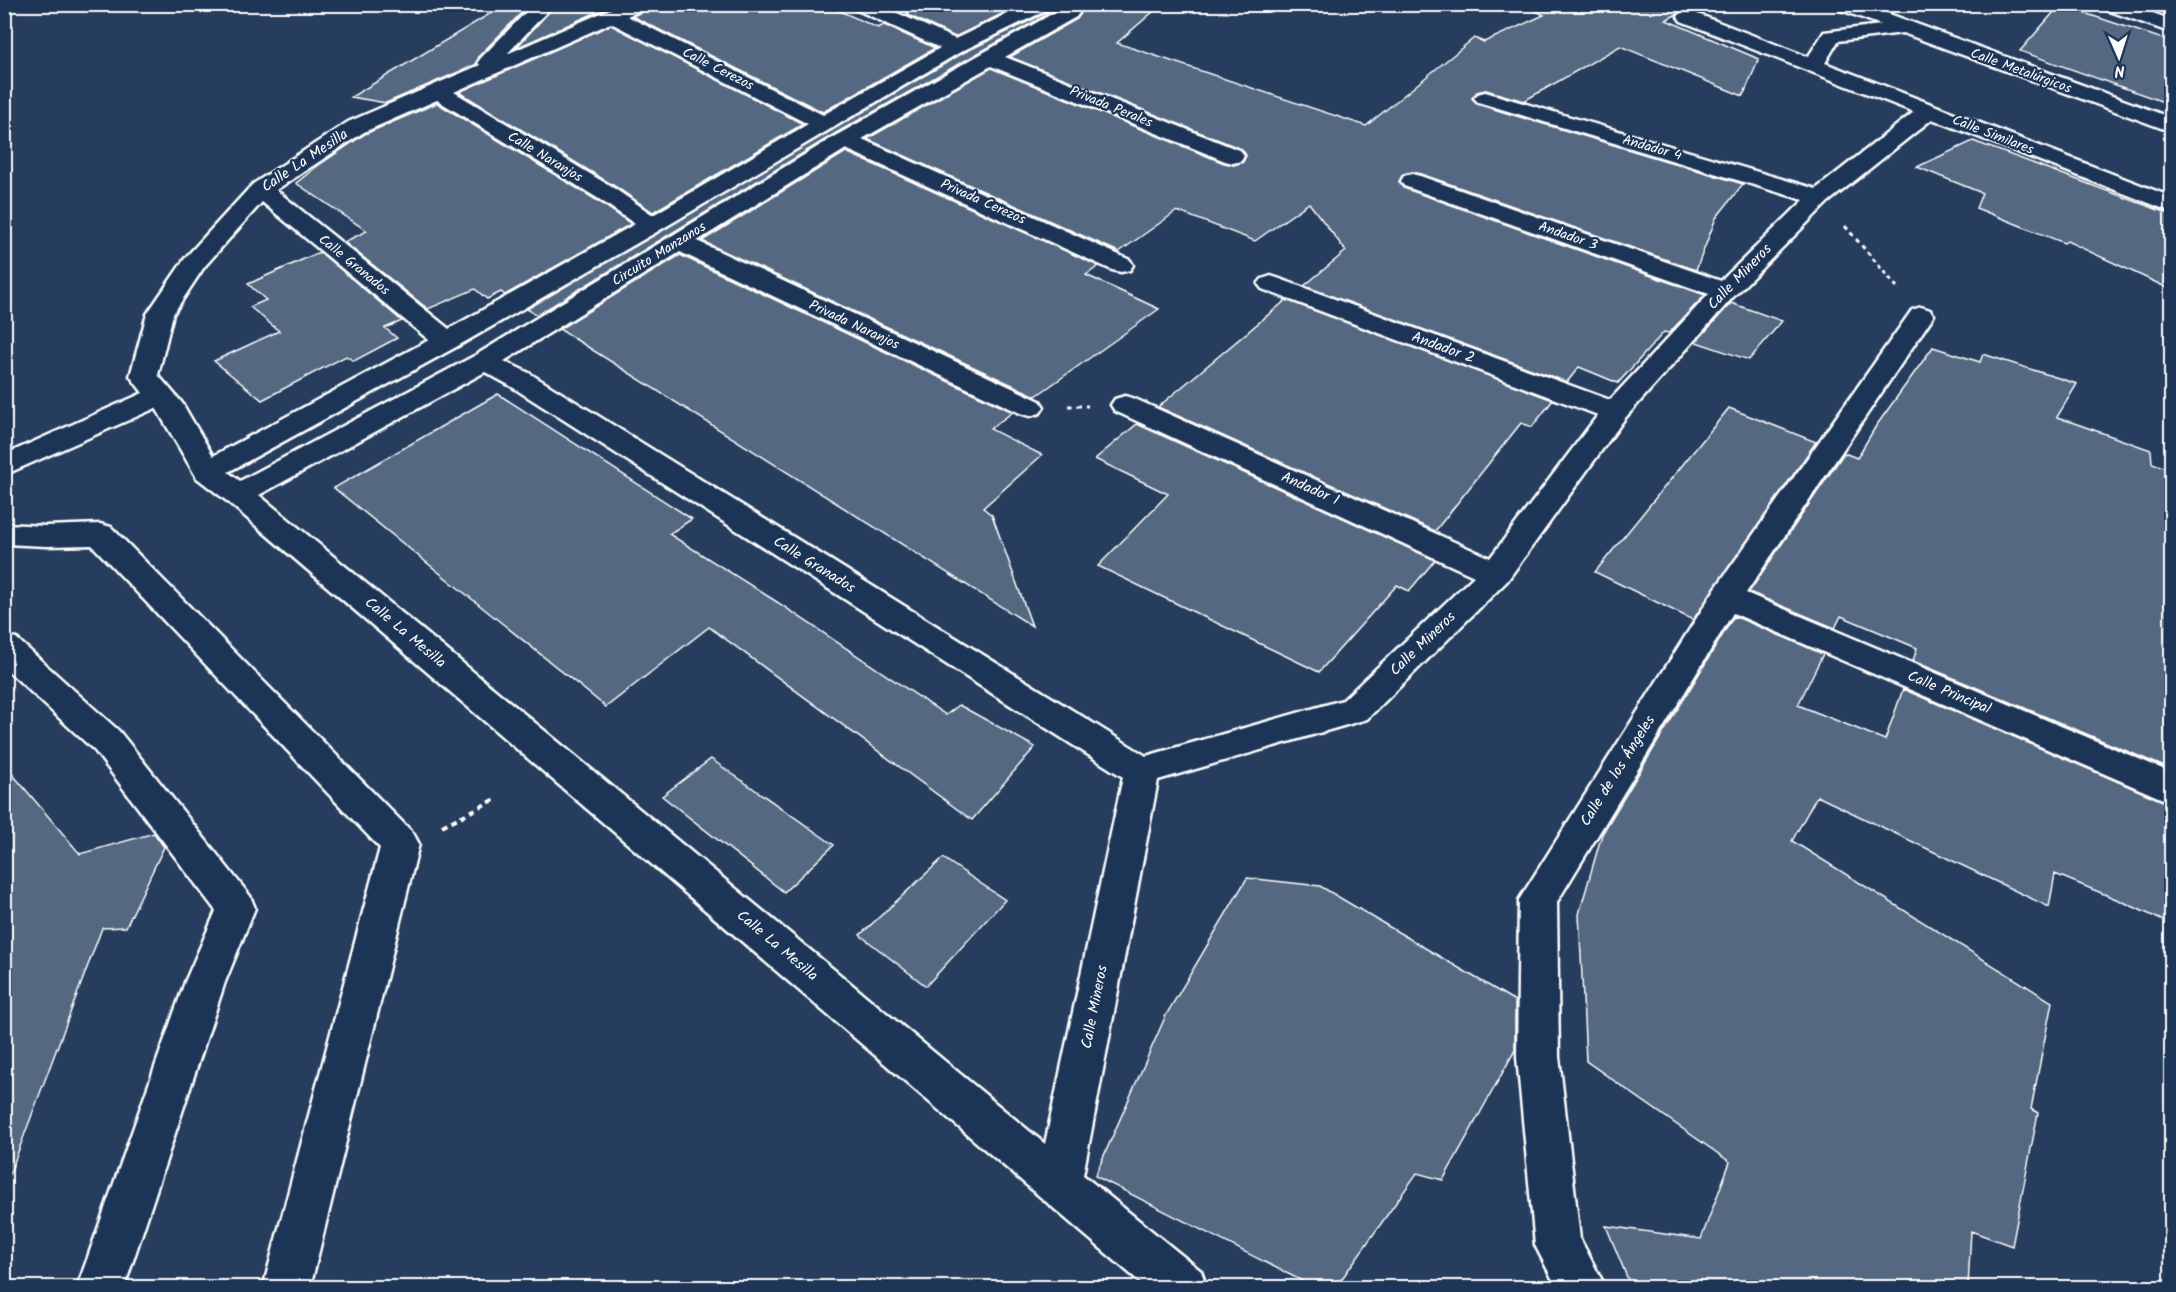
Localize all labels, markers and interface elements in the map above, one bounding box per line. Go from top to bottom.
north arrow [2089,27,2149,87]
street label: Calle Cerezos [678,42,758,96]
street label: Calle Metalúrgicos [1967,42,2075,100]
text: N [2114,58,2125,83]
street label: Privada Perales [1066,80,1156,134]
street label: Calle Similares [1949,109,2037,161]
street label: Calle La Mesilla [257,123,353,199]
street label: Calle Naranjos [503,126,587,188]
street label: Andador 4 [1620,129,1685,167]
street label: Privada Cerezos [937,173,1029,231]
street label: Circuito Manzanos [608,216,710,292]
street label: Andador 3 [1536,216,1600,256]
street label: Calle Granados [313,229,395,301]
street label: Calle Mineros [1702,238,1778,316]
street label: Privada Naranjos [805,294,903,356]
street label: Andador 2 [1408,326,1478,370]
street label: Andador 1 [1277,466,1343,513]
street label: Calle Granados [768,530,860,600]
street label: Calle La Mesilla [359,592,451,674]
street label: Calle Mineros [1384,606,1462,682]
street label: Calle Principal [1903,665,1995,722]
street label: Calle de los Ángeles [1574,710,1662,831]
street label: Calle La Mesilla [731,905,823,987]
street label: Calle Mineros [1075,963,1115,1051]

